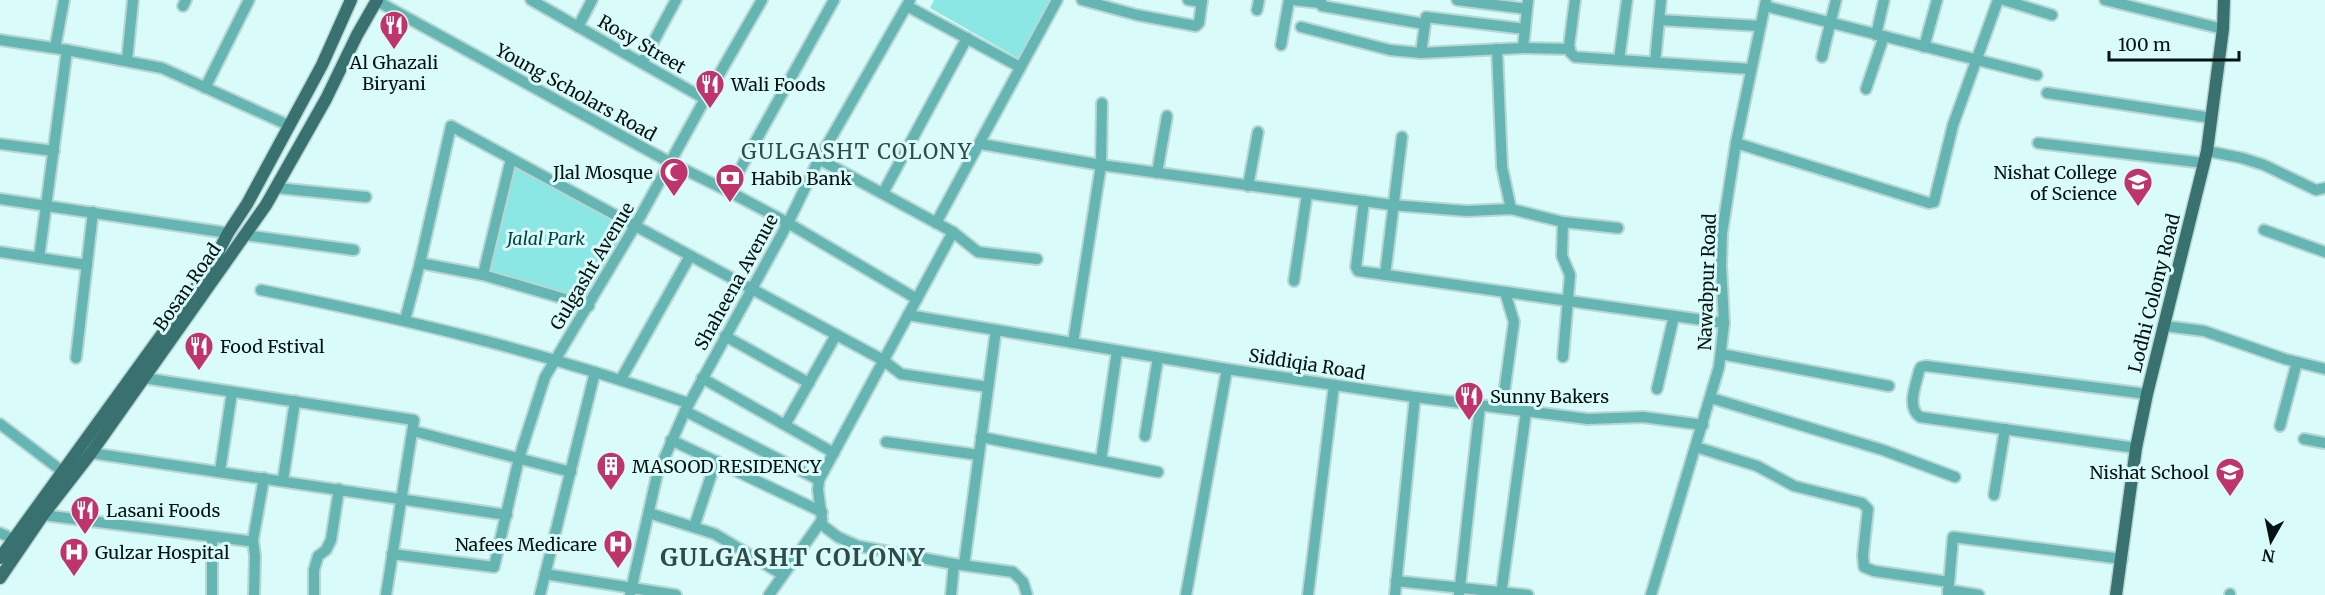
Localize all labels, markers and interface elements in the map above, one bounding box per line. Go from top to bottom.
restaurant icon: Al Ghazali Biryani [378,9,410,51]
street label: Rosy Street [594,10,690,78]
scale bar [2109,24,2240,62]
text: 100 m [2118,33,2171,56]
street label: Young Scholars Road [491,38,661,146]
place label: Al Ghazali Biryani [349,51,439,95]
restaurant icon: Wali Foods [694,68,726,110]
place label: Wali Foods [730,73,826,96]
district label: GULGASHT COLONY [741,138,973,165]
mosque icon: Jlal Mosque [658,156,690,198]
place label: Jlal Mosque [552,161,653,184]
place label: Nishat College of Science [1994,161,2117,205]
bank icon: Habib Bank [714,162,746,204]
school or university icon: Nishat College of Science [2122,166,2154,208]
place label: Habib Bank [751,167,852,190]
street label: Gulgasht Avenue [545,198,639,334]
street label: Shaheena Avenue [689,210,783,354]
street label: Lodhi Colony Road [2123,211,2185,375]
street label: Nawabpur Road [1693,213,1721,351]
park label: Jalal Park [505,227,585,250]
street label: Bosan Road [148,239,226,335]
restaurant icon: Food Fstival [183,330,215,372]
place label: Food Fstival [220,335,325,358]
street label: Siddiqia Road [1247,343,1367,385]
restaurant icon: Sunny Bakers [1453,380,1485,422]
place label: Sunny Bakers [1490,385,1609,408]
building icon: MASOOD RESIDENCY [595,450,627,492]
place label: MASOOD RESIDENCY [632,455,822,478]
school or university icon: Nishat School [2214,456,2246,498]
place label: Nishat School [2090,461,2209,484]
restaurant icon: Lasani Foods [69,494,101,536]
place label: Lasani Foods [106,499,220,522]
north arrow [2241,511,2301,571]
hospital icon: Nafees Medicare [602,528,634,570]
place label: Nafees Medicare [455,533,597,556]
hospital icon: Gulzar Hospital [58,536,90,578]
place label: Gulzar Hospital [95,541,230,564]
district label: GULGASHT COLONY [660,542,926,573]
text: N [2260,545,2276,567]

